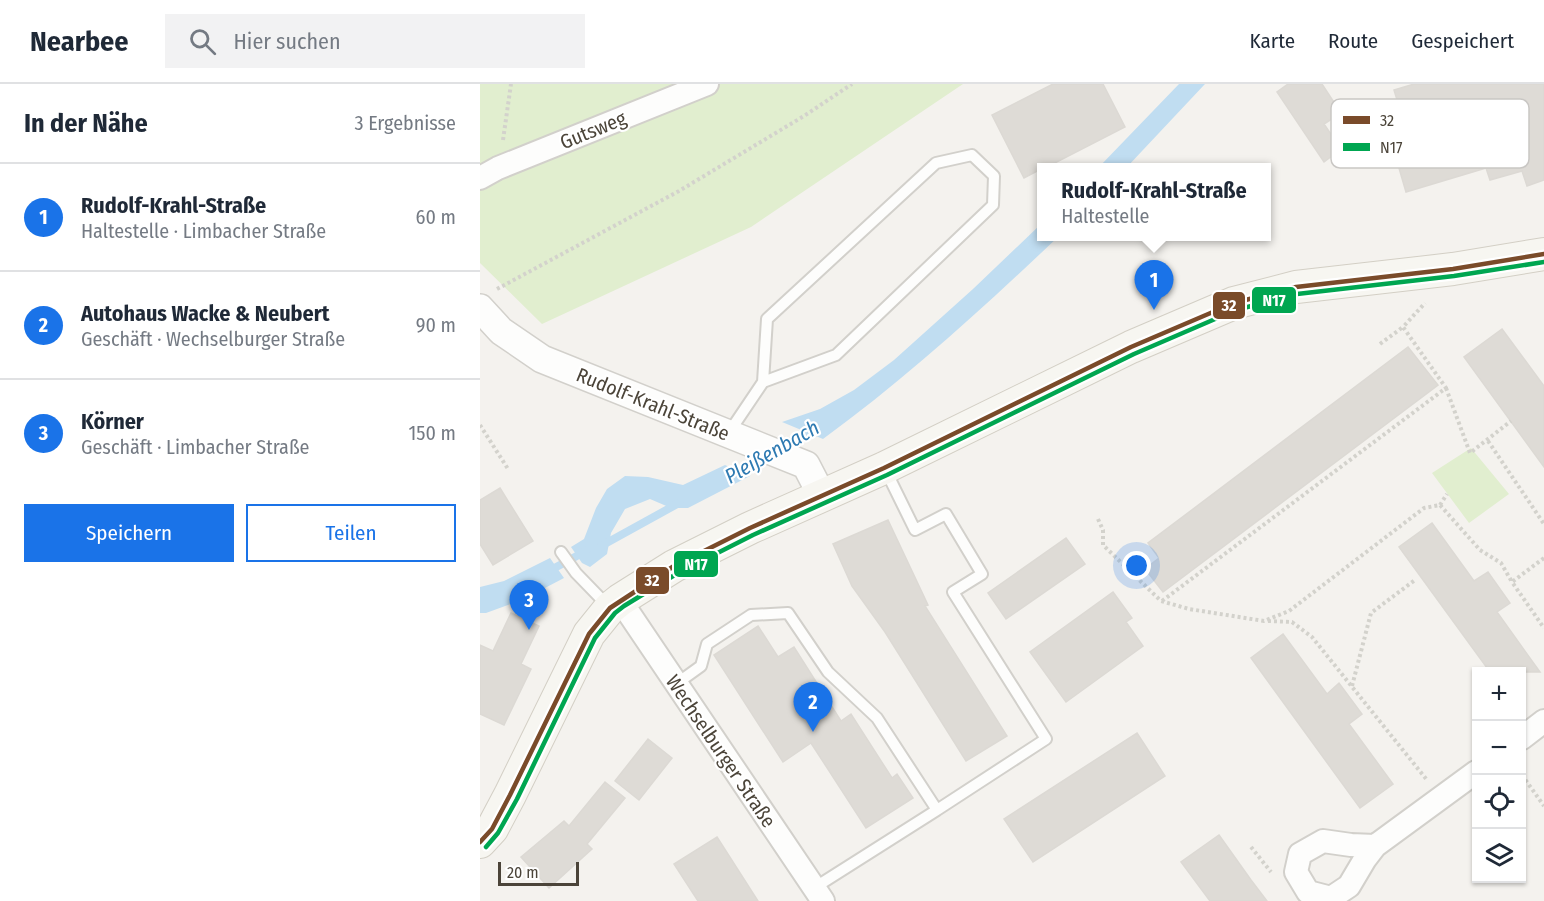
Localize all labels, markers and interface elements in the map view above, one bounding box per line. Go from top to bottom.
search box [165,14,585,68]
text: Nearbee [30,25,129,58]
icon: search [186,25,219,58]
text: Hier suchen [234,28,340,55]
text: Karte [1250,28,1295,54]
text: Route [1328,28,1378,54]
text: Gespeichert [1411,28,1514,54]
legend [1331,99,1529,168]
street label: Gutsweg [556,106,630,154]
text: In der Nähe [24,108,148,139]
text: 3 Ergebnisse [354,111,456,135]
text: 32 [1380,111,1394,130]
text: N17 [1380,138,1403,157]
popup [1037,163,1271,241]
text: Rudolf-Krahl-Straße [1061,177,1247,204]
text: Rudolf-Krahl-Straße [81,192,266,219]
text: Haltestelle [1061,204,1149,228]
text: 1 [39,205,48,229]
text: 60 m [416,205,456,229]
text: Haltestelle · Limbacher Straße [81,219,326,243]
pin: 1 [1134,260,1174,310]
line badge: N17 [1251,286,1297,314]
line badge: 32 [1212,291,1246,320]
text: N17 [1262,291,1286,310]
text: 32 [1221,296,1237,315]
text: Autohaus Wacke & Neubert [81,300,330,327]
text: 2 [39,313,48,337]
text: 90 m [416,313,456,337]
text: Geschäft · Wechselburger Straße [81,327,345,351]
street label: Rudolf-Krahl-Straße [573,362,733,446]
text: Körner [81,408,144,435]
water label: Pleißenbach [720,414,824,490]
text: 3 [39,421,48,445]
text: 150 m [409,421,456,445]
text: Geschäft · Limbacher Straße [81,435,309,459]
button: Speichern [24,504,234,562]
button: Teilen [246,504,456,562]
line badge: N17 [673,550,719,578]
your location [1122,551,1151,580]
text: N17 [684,555,708,574]
line badge: 32 [635,566,670,595]
text: 32 [644,571,660,590]
pin: 3 [509,580,548,630]
map controls [1472,667,1526,883]
button: + [1472,667,1526,721]
street label: Wechselburger Straße [661,670,781,832]
pin: 2 [794,682,832,732]
button: − [1472,721,1526,775]
button: locate [1472,775,1526,829]
button: layers [1472,829,1526,883]
scale bar [498,859,579,886]
text: 20 m [507,863,538,882]

